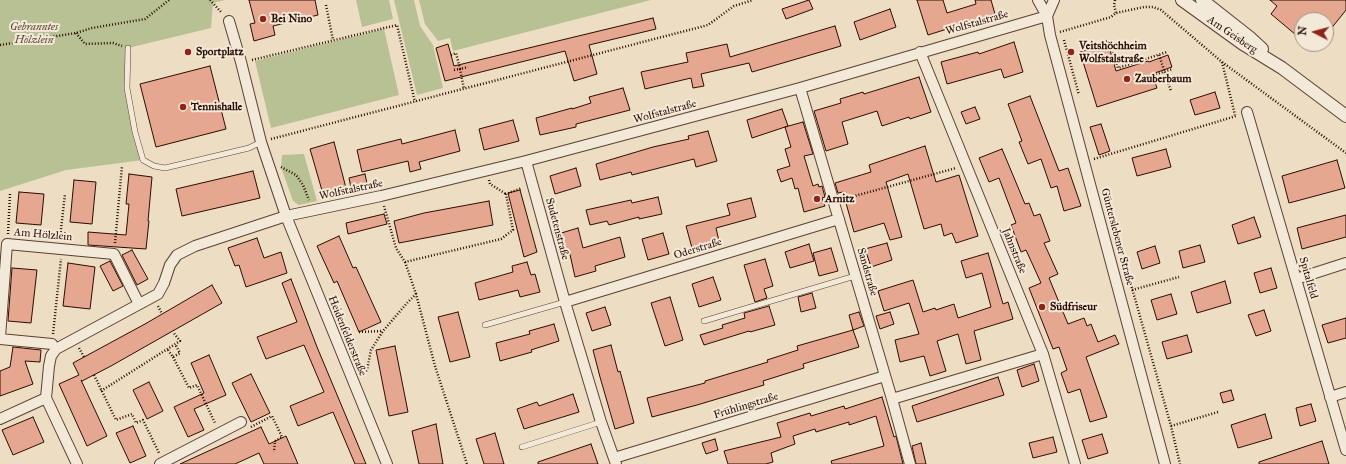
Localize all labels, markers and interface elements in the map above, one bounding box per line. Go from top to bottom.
street label: Wolfstalstraße [944,8,1010,38]
place label: Bei Nino [271,12,312,26]
north arrow [1294,12,1334,52]
street label: Am Geisberg [1204,13,1260,57]
marker: Bei Nino [258,14,268,24]
park label: Gebranntes Hölzlein [10,20,58,46]
text: N [1296,25,1310,36]
place label: Veitshöchheim Wolfstalstraße [1079,39,1147,65]
place label: Sportplatz [196,45,243,59]
marker: Sportplatz [183,47,193,57]
marker: Veitshöchheim Wolfstalstraße [1066,47,1076,57]
place label: Zauberbaum [1135,72,1192,86]
marker: Zauberbaum [1122,74,1132,84]
street label: Wolfstalstraße [632,97,698,127]
place label: Tennishalle [191,100,242,114]
marker: Tennishalle [178,102,188,112]
street label: Wolfstalstraße [318,177,384,203]
street label: Günterslebener Straße [1098,187,1136,287]
place label: Arnitz [825,192,854,206]
marker: Arnitz [812,194,822,204]
street label: Sudetenstraße [542,197,572,261]
street label: Am Hölzlein [13,226,73,244]
street label: Jahnstraße [999,226,1029,276]
street label: Oderstraße [672,235,724,263]
street label: Sandstraße [854,246,880,298]
street label: Spitalfeld [1296,256,1320,300]
street label: Heidenfelderstraße [325,294,369,378]
place label: Südfriseur [1050,300,1097,314]
marker: Südfriseur [1037,302,1047,312]
street label: Frühlingstraße [712,390,780,422]

